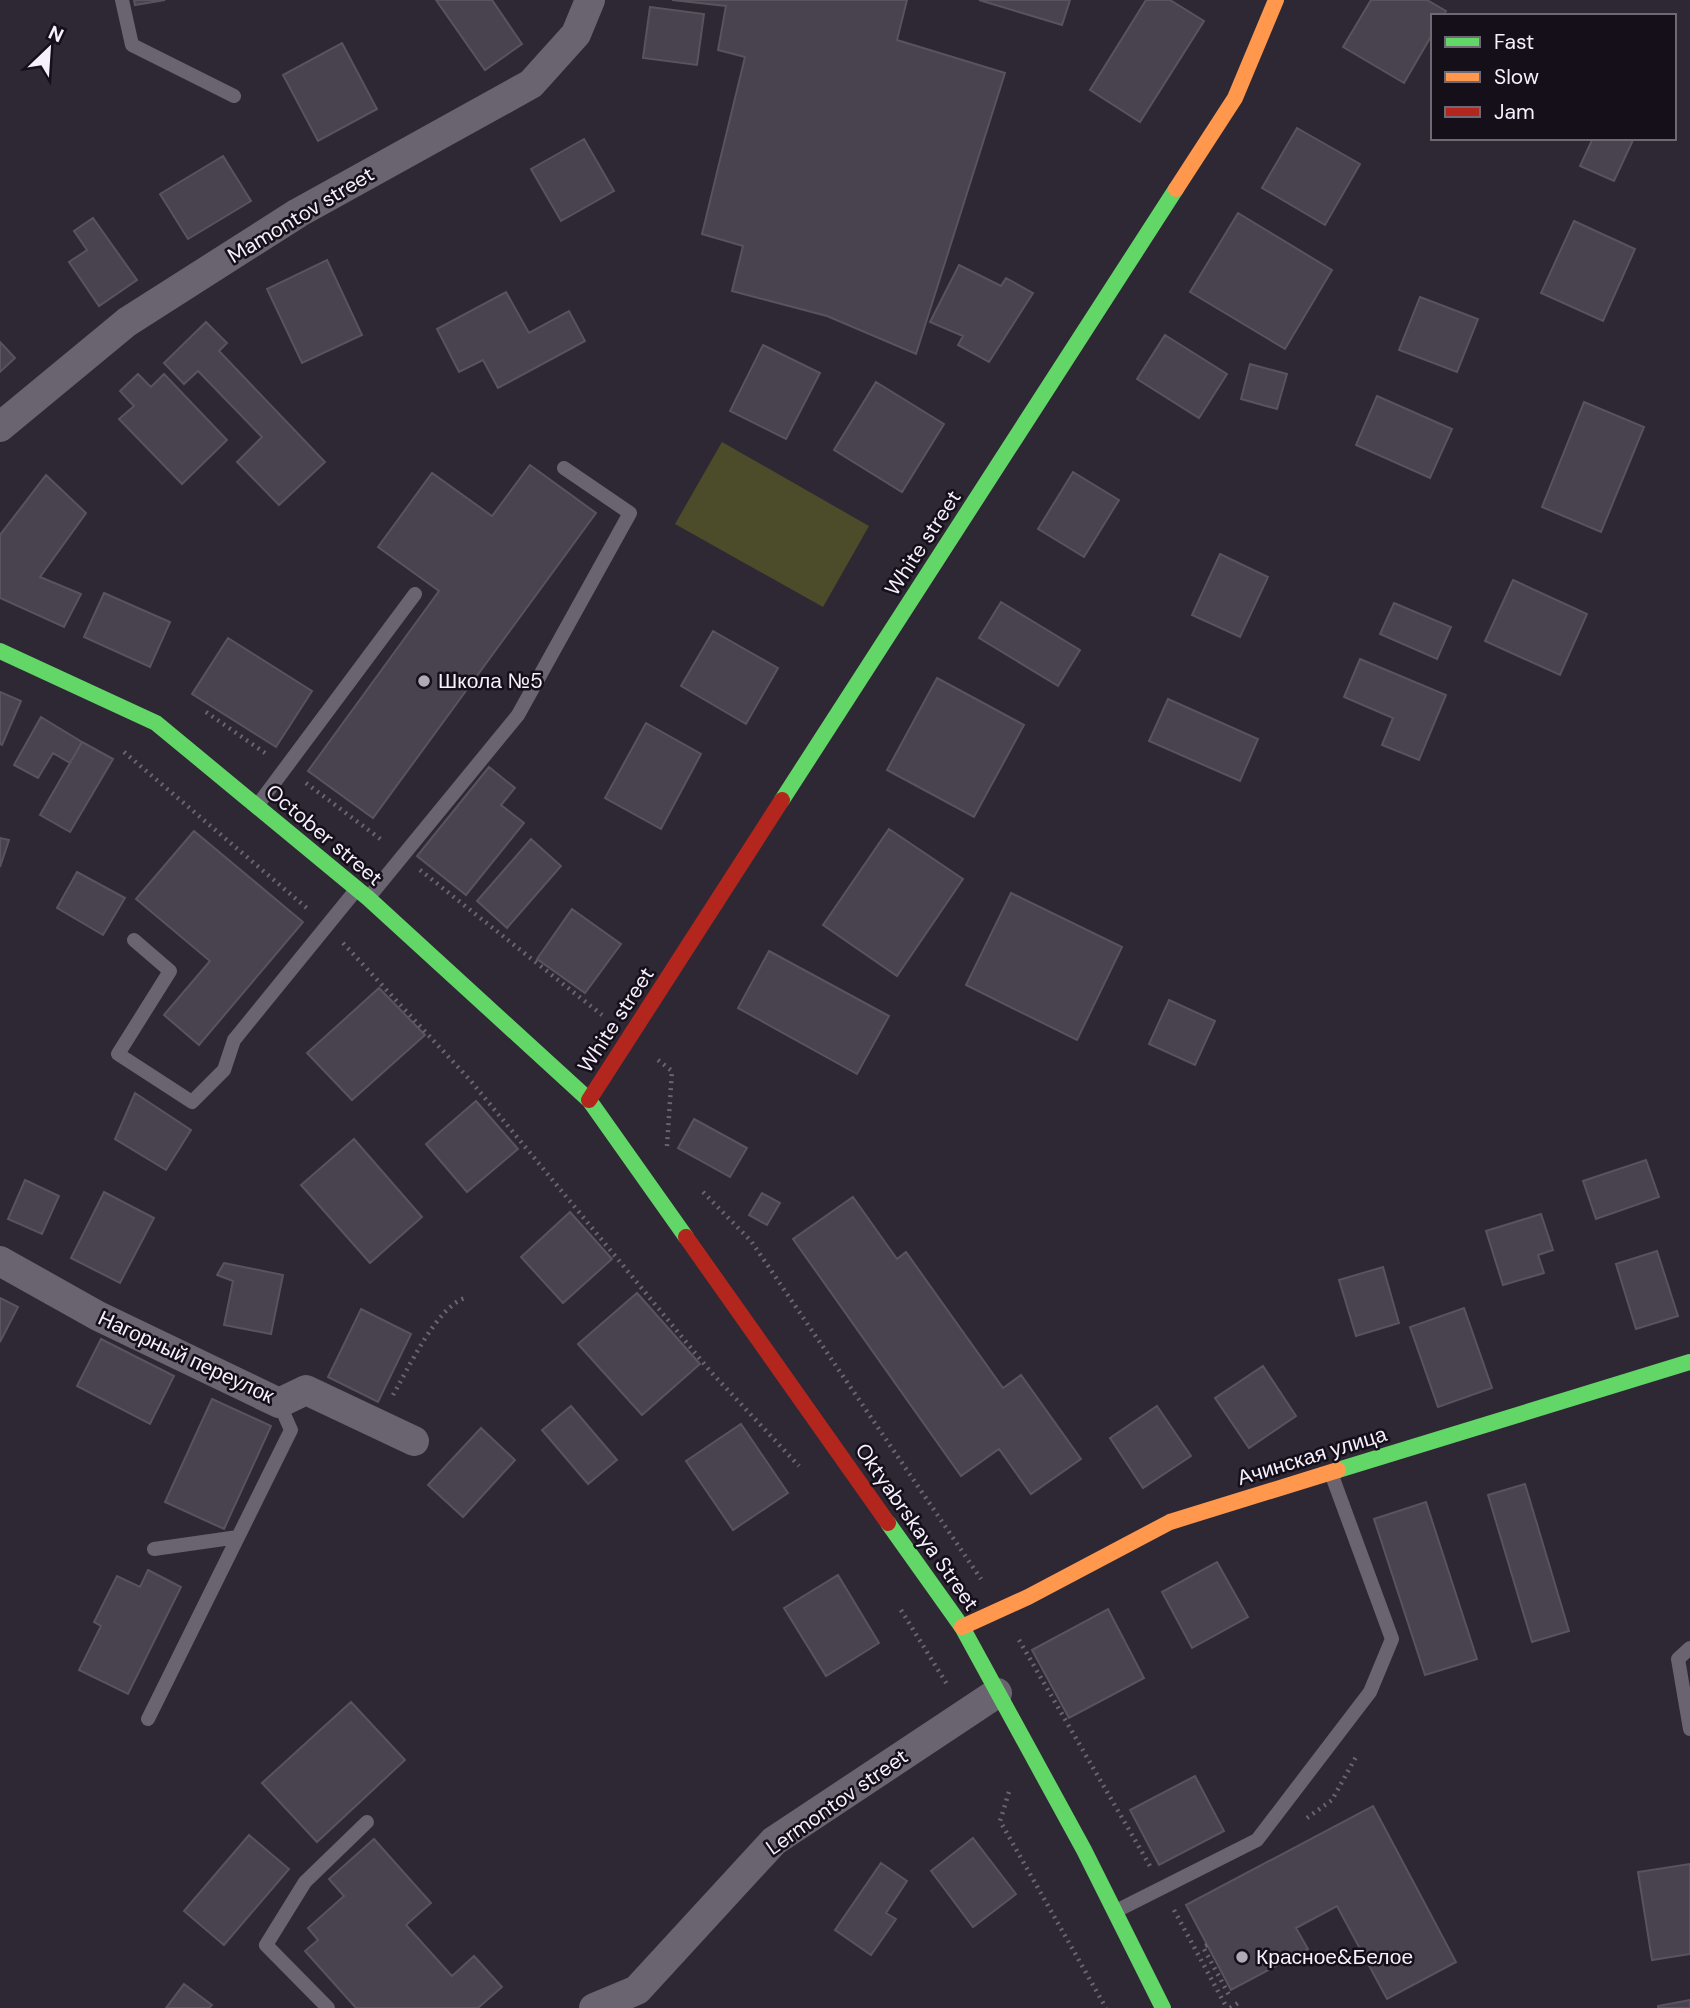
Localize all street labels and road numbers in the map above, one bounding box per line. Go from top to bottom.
street label: Mamontov street [223,160,379,270]
street label: White street [878,485,968,601]
street label: October street [260,778,388,892]
street label: White street [571,962,661,1078]
street label: Нагорный переулок [94,1304,279,1410]
street label: Ачинская улица [1234,1420,1390,1492]
street label: Oktyabrskaya Street [849,1438,985,1616]
street label: Lermontov street [760,1742,914,1862]

